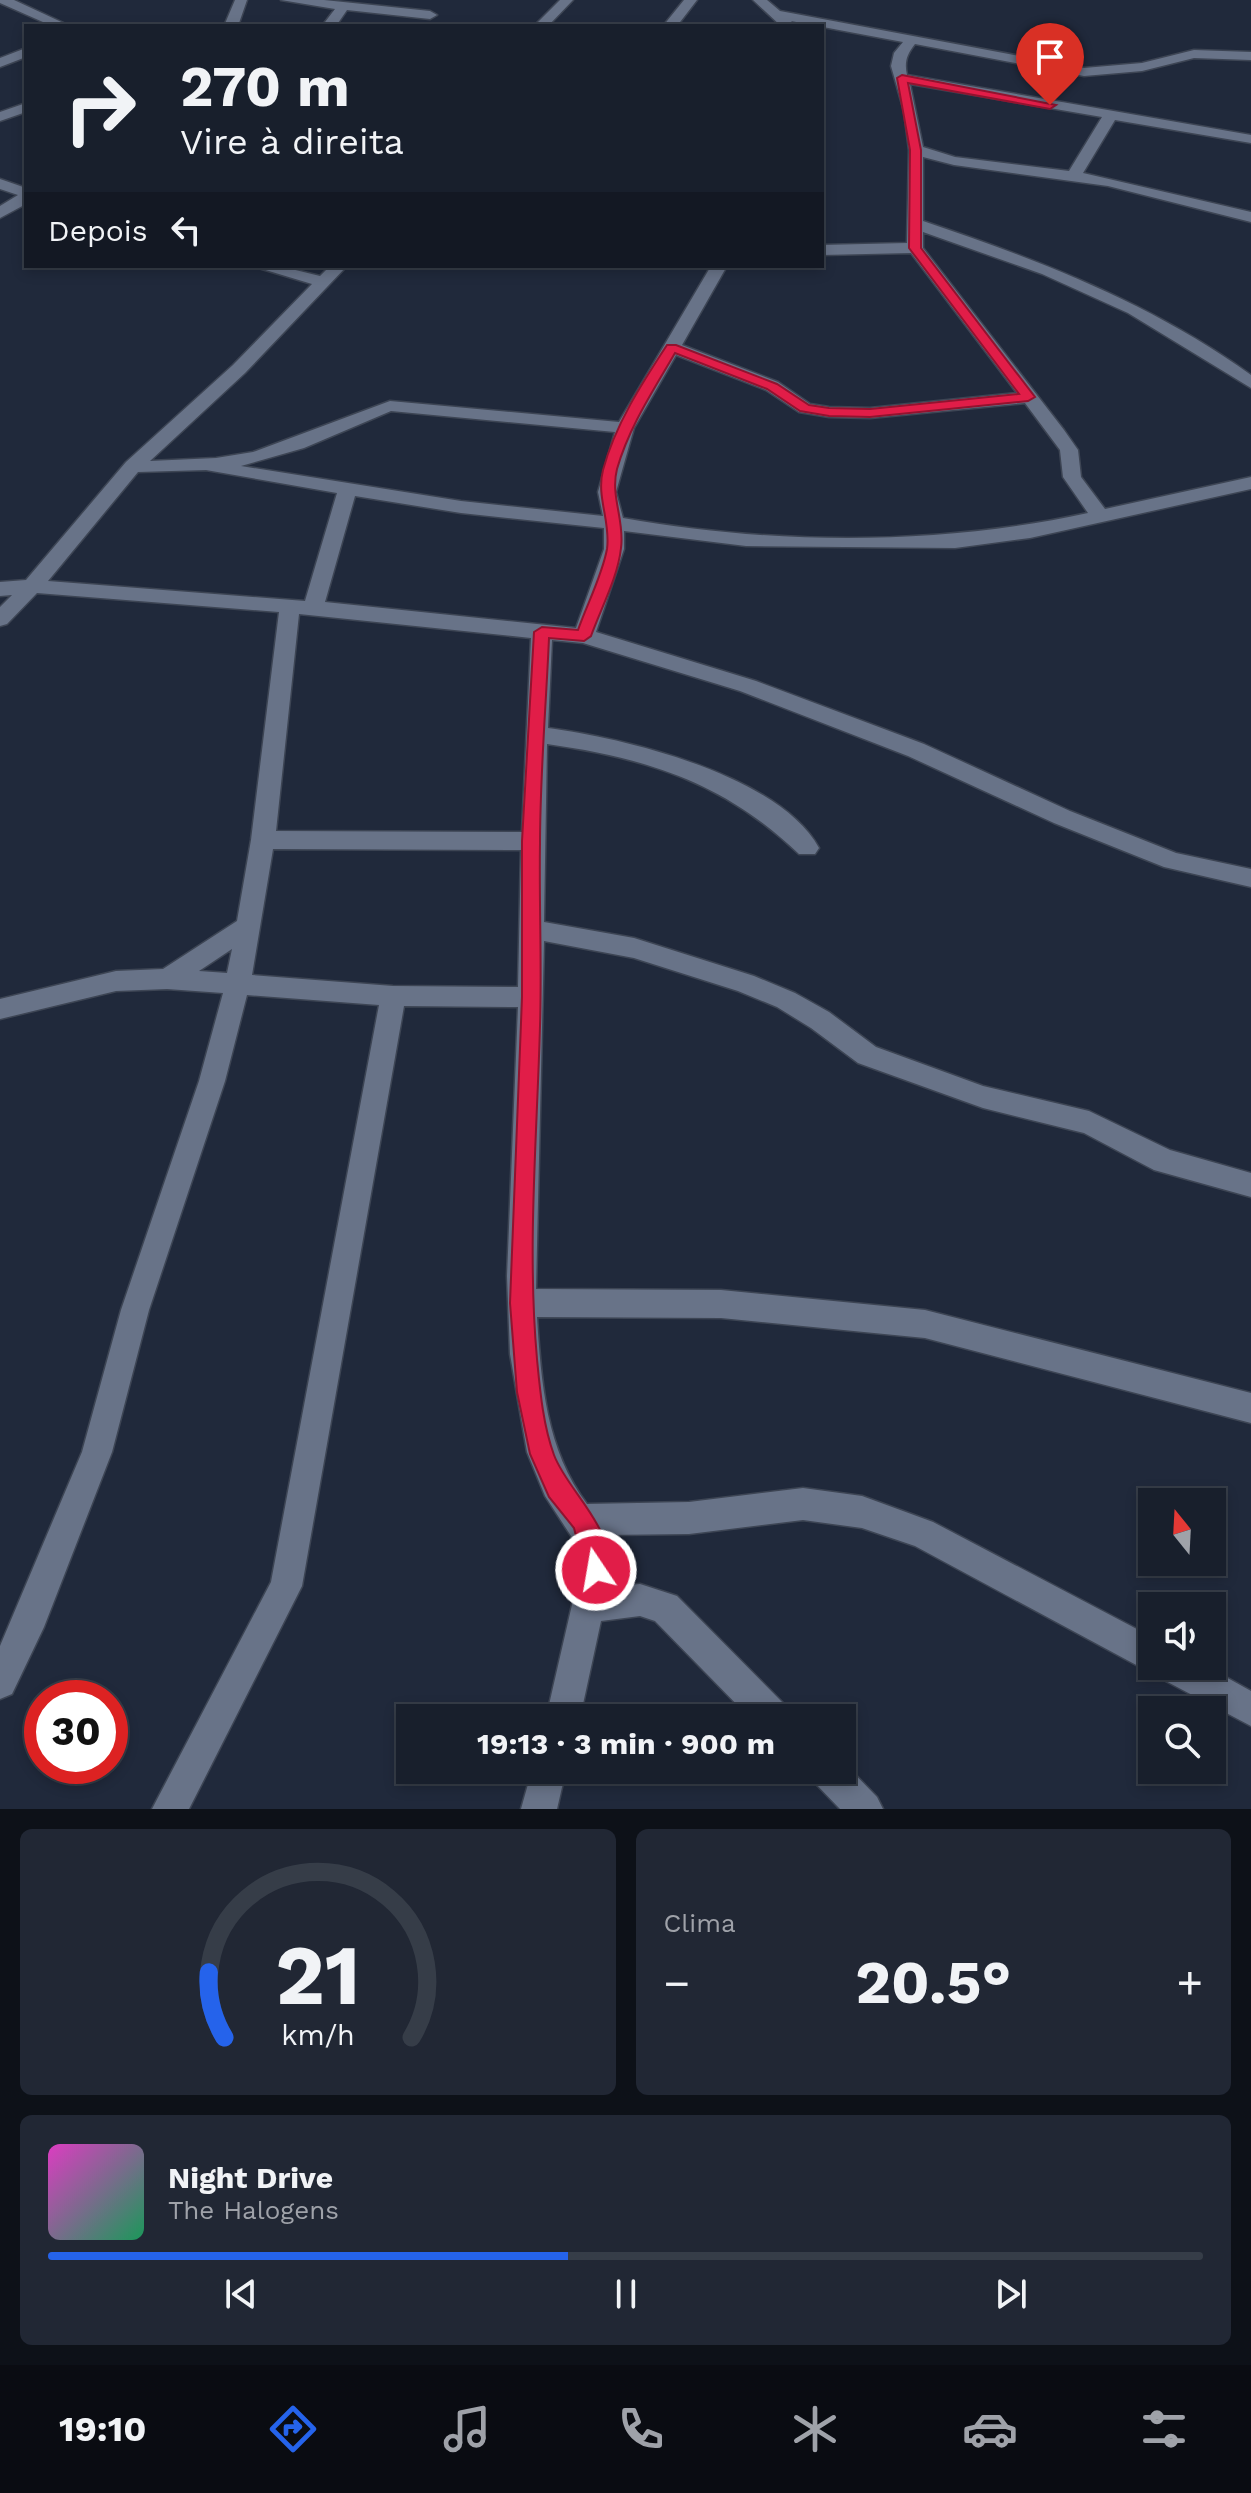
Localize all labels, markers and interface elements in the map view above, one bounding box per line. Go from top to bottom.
pin [1016,23,1084,105]
icon: arrive [1028,35,1072,79]
text: 270 m [180,54,350,120]
icon: right [48,56,152,160]
text: Vire à direita [180,121,404,163]
icon: left [164,208,208,252]
text: Depois [48,213,148,248]
north arrow [1138,1488,1226,1576]
map controls [1138,1488,1226,1784]
position arrow [554,1528,638,1612]
button: sound [1138,1592,1226,1680]
speed limit sign: 30 [24,1680,128,1784]
button: search [1138,1696,1226,1784]
text: 19:13 · 3 min · 900 m [477,1726,775,1761]
text: Clima [664,1908,736,1938]
text: 21 [275,1927,360,2024]
text: 20.5° [855,1947,1011,2018]
text: − [664,1957,690,2009]
text: + [1176,1957,1203,2009]
text: km/h [281,2018,355,2052]
text: Night Drive [168,2160,333,2195]
text: The Halogens [168,2195,339,2225]
icon: previous [219,2272,263,2316]
icon: pause [604,2272,648,2316]
icon: next [989,2272,1033,2316]
icon: directions [265,2401,321,2457]
icon: music [439,2401,495,2457]
icon: phone [613,2401,669,2457]
icon: climate [787,2401,843,2457]
icon: car [962,2401,1018,2457]
icon: filters [1136,2401,1192,2457]
text: 19:10 [59,2408,146,2450]

